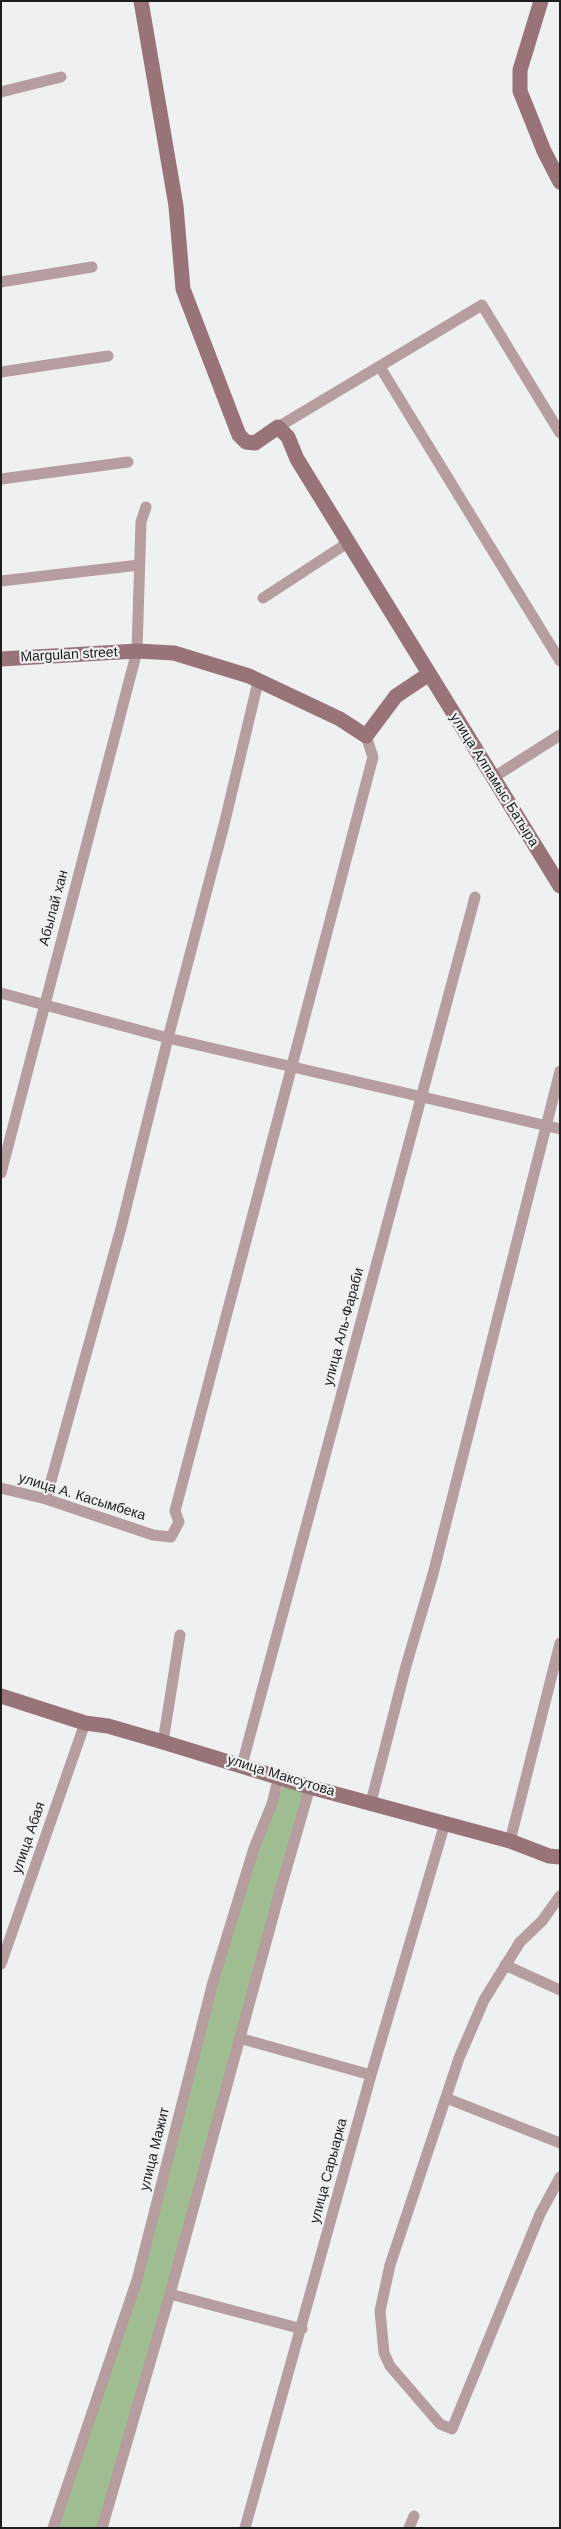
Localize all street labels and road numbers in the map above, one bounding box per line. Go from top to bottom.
street label: Margulan street [20,644,118,666]
street label: улица Алпамыс Батыра [446,710,542,850]
street label: Абылай хан [36,868,72,948]
street label: улица Аль-Фараби [320,1266,368,1388]
street label: улица А. Касымбека [17,1470,147,1524]
street label: улица Максутова [225,1752,337,1800]
street label: улица Абая [9,1800,49,1876]
street label: улица Мажит [136,2105,174,2193]
street label: улица Сарыарка [307,2117,351,2225]

